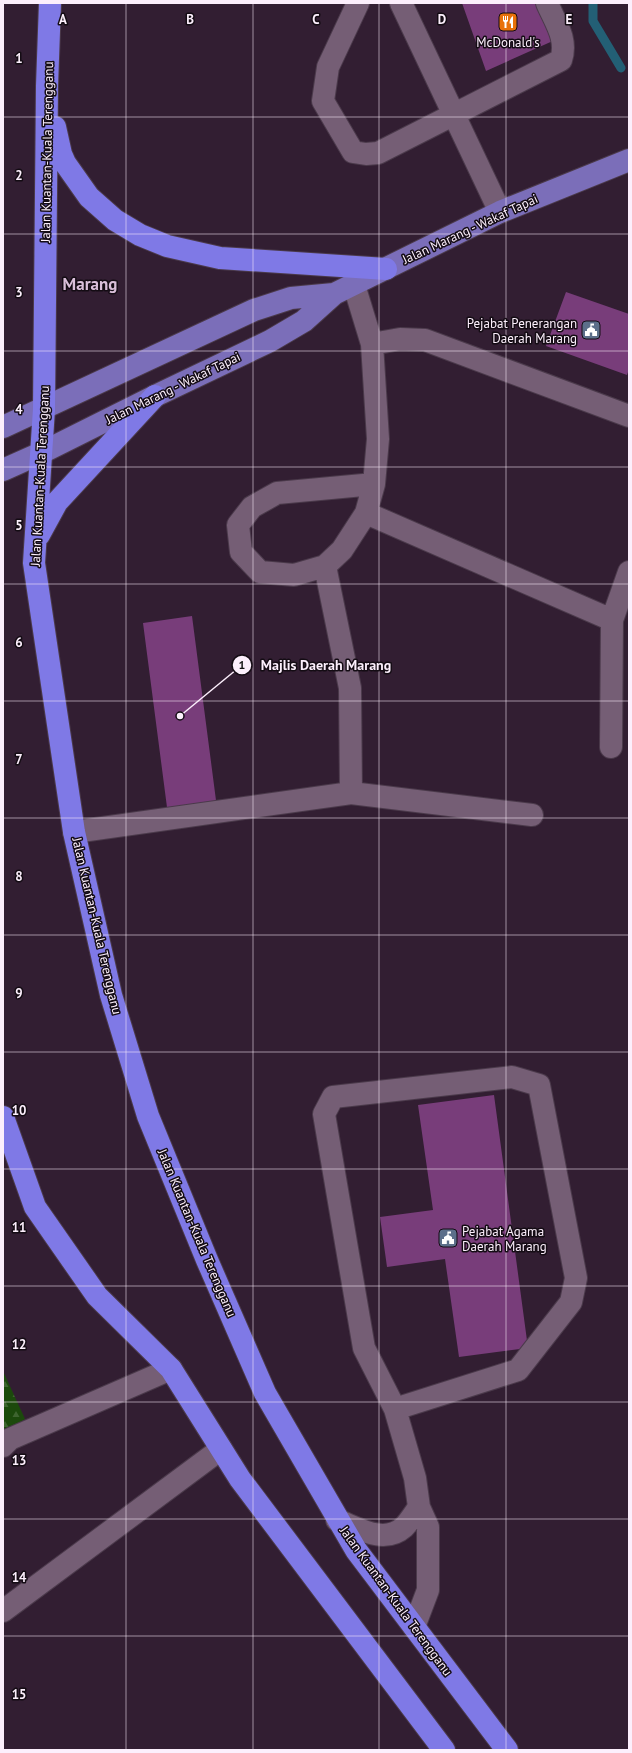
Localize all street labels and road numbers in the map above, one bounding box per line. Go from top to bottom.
street label: Jalan Kuantan-Kuala Terengganu [37,61,57,244]
street label: Jalan Marang - Wakaf Tapai [398,190,541,268]
street label: Jalan Marang - Wakaf Tapai [102,348,243,428]
street label: Jalan Kuantan-Kuala Terengganu [27,385,53,568]
street label: Jalan Kuantan-Kuala Terengganu [68,835,126,1016]
street label: Jalan Kuantan-Kuala Terengganu [153,1145,240,1320]
street label: Jalan Kuantan-Kuala Terengganu [335,1522,456,1679]

